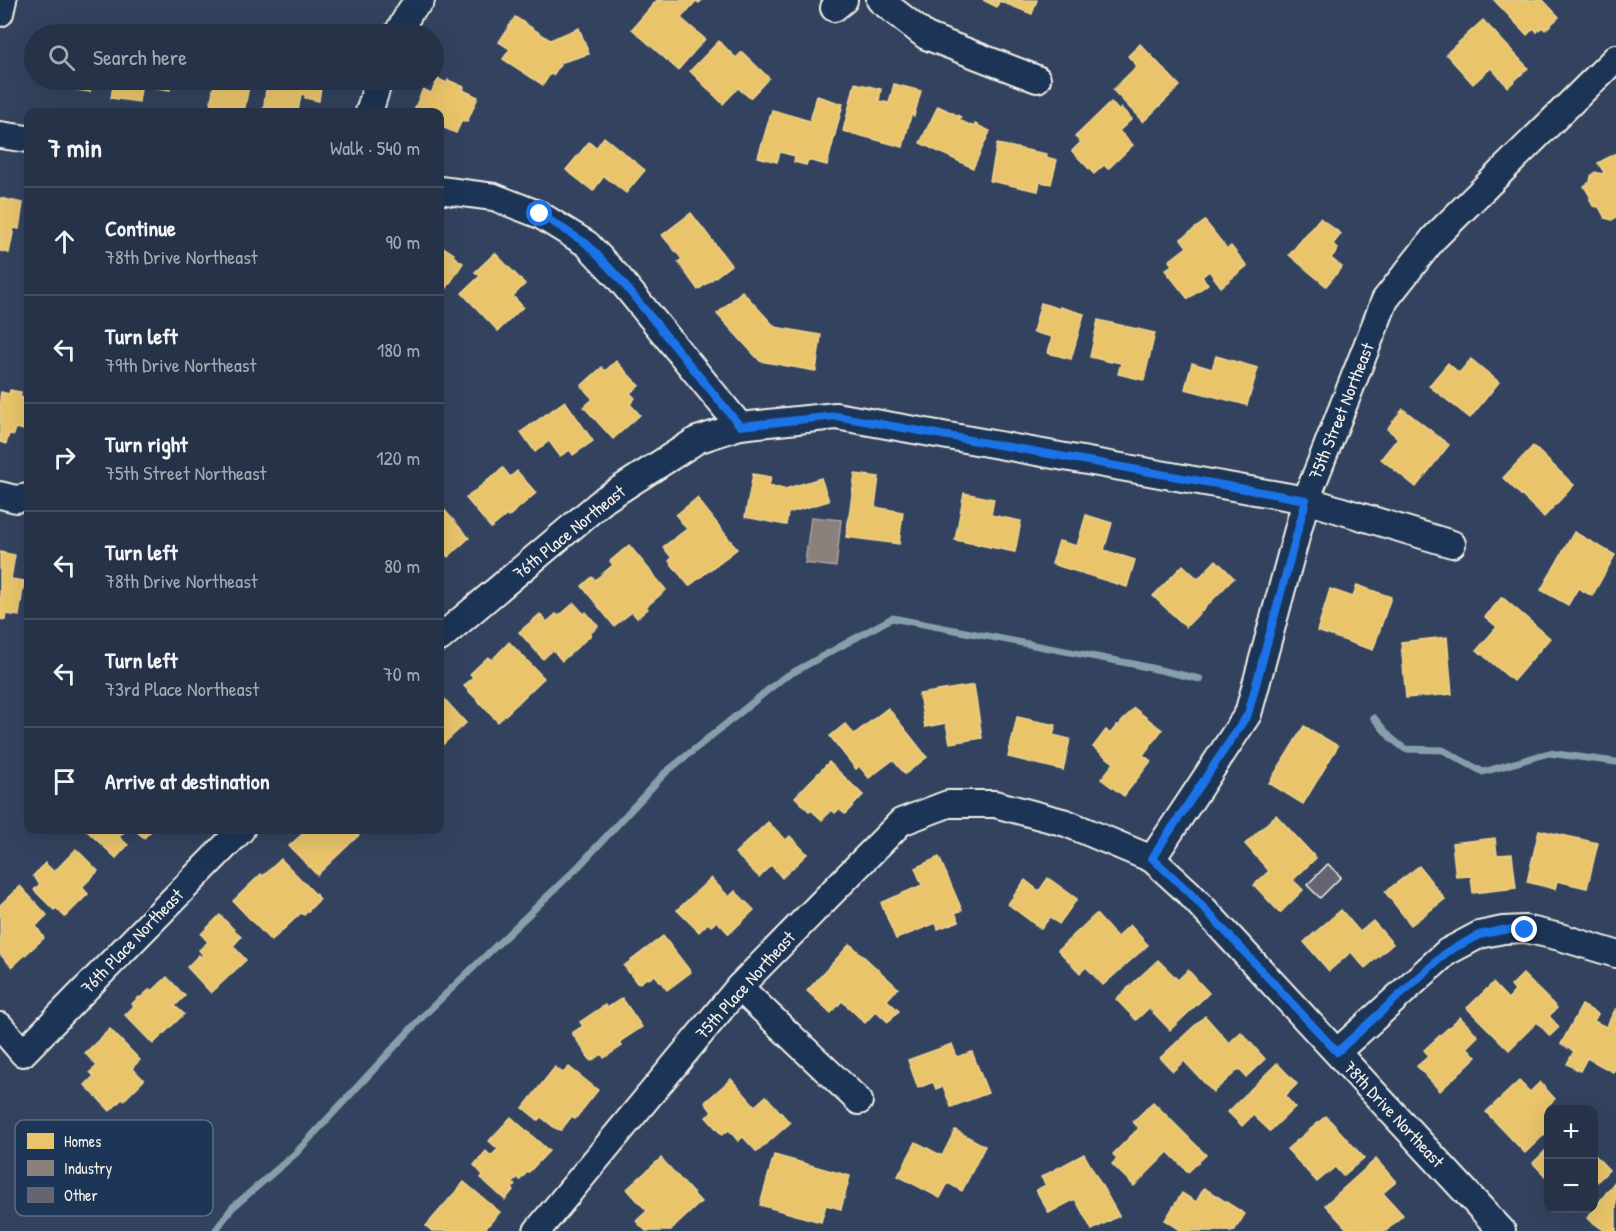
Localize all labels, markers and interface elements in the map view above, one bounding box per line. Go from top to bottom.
search box [24,24,444,90]
icon: search [45,41,78,74]
text: Search here [93,42,187,72]
text: 7 min [48,130,102,165]
text: Walk · 540 m [330,134,420,161]
route start [526,200,552,226]
text: Continue [105,213,176,243]
icon: ahead [48,225,81,258]
text: 90 m [386,228,420,255]
text: 78th Drive Northeast [105,243,258,270]
text: Turn left [105,321,178,351]
icon: left [48,333,81,366]
text: 180 m [377,336,420,363]
street label: 75th Street Northeast [1302,338,1380,483]
text: 79th Drive Northeast [105,351,256,378]
text: Turn right [105,429,188,459]
icon: right [48,441,81,474]
text: 120 m [376,444,420,471]
text: 75th Street Northeast [105,459,266,486]
street label: 76th Place Northeast [508,478,631,585]
text: Turn left [105,537,178,567]
icon: left [48,549,81,582]
text: 80 m [384,552,420,579]
text: 78th Drive Northeast [105,567,258,594]
text: Turn left [105,645,178,675]
icon: left [48,657,81,690]
text: 70 m [383,660,420,687]
text: 73rd Place Northeast [105,675,259,702]
icon: arrive [48,765,81,798]
text: Arrive at destination [105,766,270,796]
street label: 76th Place Northeast [75,882,189,999]
route end [1511,916,1537,942]
street label: 75th Place Northeast [690,925,801,1045]
street label: 78th Drive Northeast [1338,1055,1451,1173]
map controls [1544,1105,1598,1213]
button: + [1544,1105,1598,1159]
legend [15,1120,213,1216]
text: Homes [64,1130,101,1152]
text: Industry [64,1157,112,1179]
button: − [1544,1159,1598,1213]
text: Other [64,1184,98,1206]

